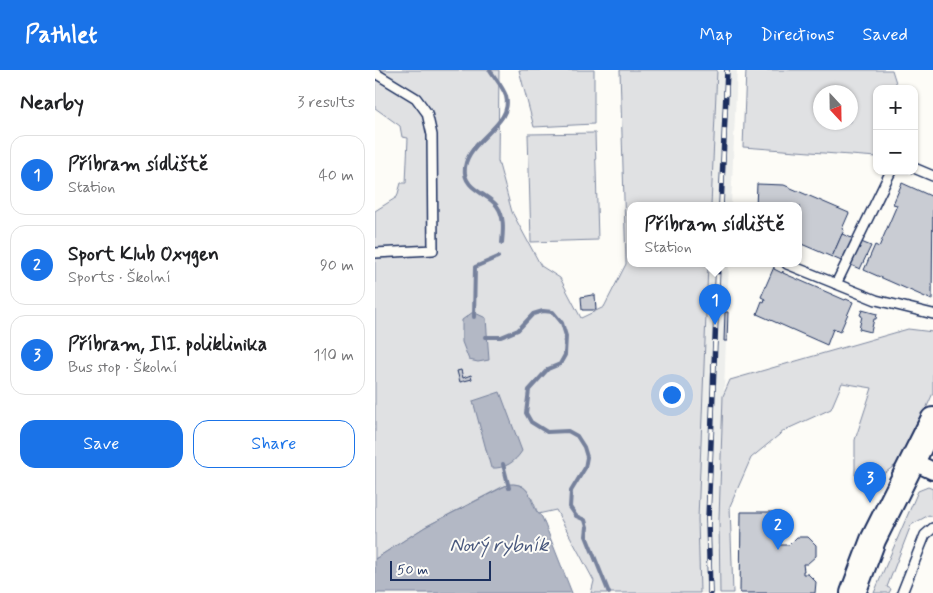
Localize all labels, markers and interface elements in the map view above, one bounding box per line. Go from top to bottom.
text: Pathlet [25,20,97,51]
text: Map [700,23,733,47]
text: Directions [761,23,835,47]
text: Saved [863,23,908,47]
north arrow [813,85,858,130]
map controls [873,85,918,175]
button: + [873,85,918,130]
text: Nearby [20,89,84,117]
text: 3 results [297,92,355,113]
button: − [873,130,918,175]
text: Příbram sídliště [68,152,208,177]
text: 1 [33,165,41,186]
text: 40 m [318,165,354,186]
text: Station [68,177,115,198]
popup [627,202,802,267]
text: Příbram sídliště [644,212,785,237]
text: Station [644,237,692,258]
text: Sport Klub Oxygen [68,242,219,267]
text: 2 [33,255,41,276]
text: 90 m [320,255,354,276]
text: Sports · Školní [68,267,171,288]
pin: 1 [699,284,731,325]
text: Příbram, III. poliklinika [68,332,267,357]
text: 3 [33,345,41,366]
text: 110 m [313,345,354,366]
text: Bus stop · Školní [68,357,177,378]
your location [659,382,685,408]
button: Save [20,420,183,468]
button: Share [193,420,355,468]
pin: 3 [854,462,886,503]
pin: 2 [762,509,794,550]
water label: Nový rybník [450,532,550,559]
scale bar [390,558,491,581]
text: 50 m [397,561,428,579]

